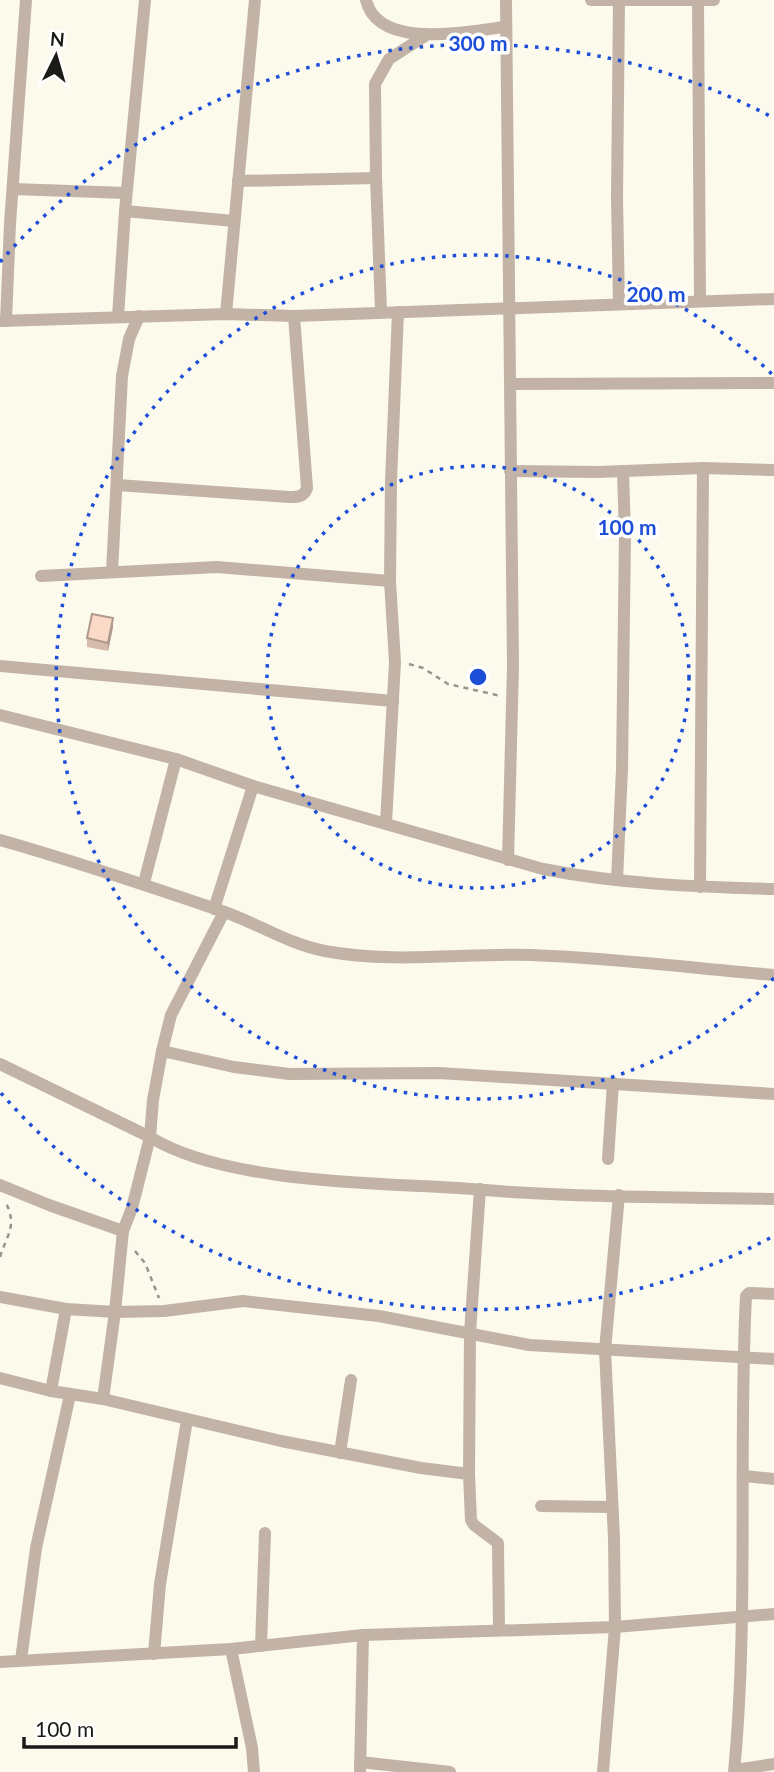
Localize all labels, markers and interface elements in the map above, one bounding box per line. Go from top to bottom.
north arrow [21,21,91,91]
text: N [49,26,66,51]
text: 300 m [448,30,508,55]
text: 200 m [626,281,686,306]
text: 100 m [597,514,657,539]
centre of rings [466,665,490,689]
scale bar [24,1706,236,1750]
text: 100 m [35,1716,94,1741]

